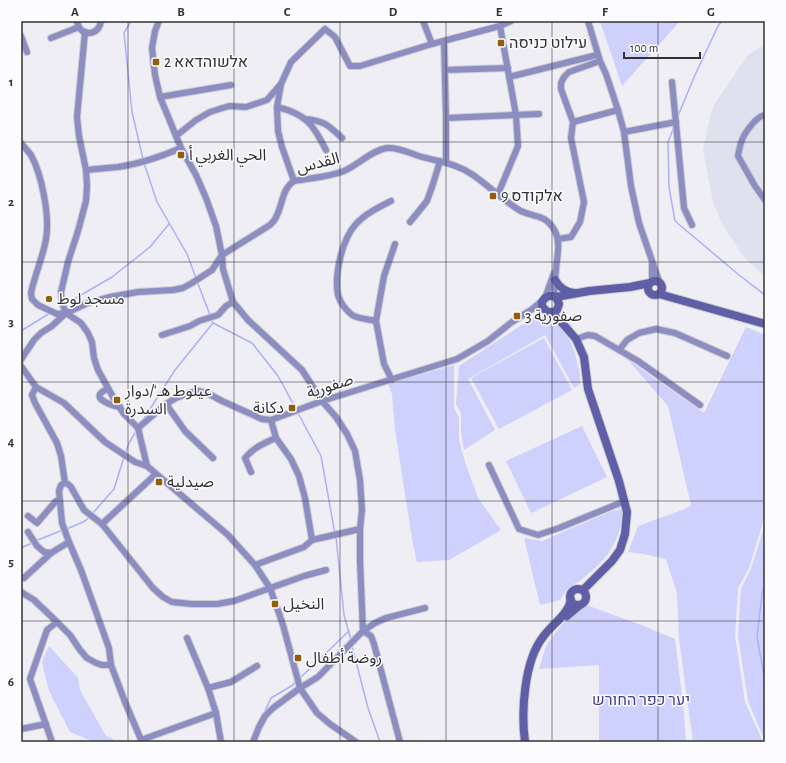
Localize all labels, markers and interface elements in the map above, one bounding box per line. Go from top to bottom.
text: A [71,6,79,19]
text: B [177,6,185,19]
text: C [284,6,291,19]
text: D [389,6,398,19]
text: E [496,6,503,19]
text: F [602,6,609,19]
text: G [707,6,715,19]
scale bar [624,34,700,60]
place label: עילוט כניסה [509,35,587,51]
marker: עילוט כניסה [496,38,506,48]
text: 100 m [630,42,658,54]
place label: אלשוהדאא 2 [164,54,248,70]
marker: אלשוהדאא 2 [151,57,161,67]
text: 1 [9,76,13,89]
place label: الحي الغربي أ [189,145,266,167]
marker: الحي الغربي أ [176,150,186,160]
street label: القدس [295,150,341,177]
place label: אלקודס 9 [501,188,563,204]
marker: אלקודס 9 [488,191,498,201]
text: 2 [8,196,14,209]
place label: مسجد لوط [57,291,125,308]
marker: مسجد لوط [44,294,54,304]
place label: صفورية 3 [525,308,582,325]
marker: صفورية 3 [512,311,522,321]
text: 3 [8,316,14,329]
street label: صفورية [305,371,356,402]
place label: عيلوط هـ‘/دوار السدرة [124,383,212,418]
marker: عيلوط هـ‘/دوار السدرة [112,395,122,405]
place label: دكانة [253,400,284,416]
marker: دكانة [287,403,297,413]
text: 4 [8,436,15,449]
place label: صيدلية [167,474,214,490]
marker: صيدلية [154,477,164,487]
text: 5 [8,556,14,569]
place label: النخيل [283,596,324,613]
marker: النخيل [270,599,280,609]
place label: روضة أطفال [306,648,382,668]
marker: روضة أطفال [293,653,303,663]
text: 6 [8,676,14,689]
park label: יער כפר החורש [592,692,690,708]

